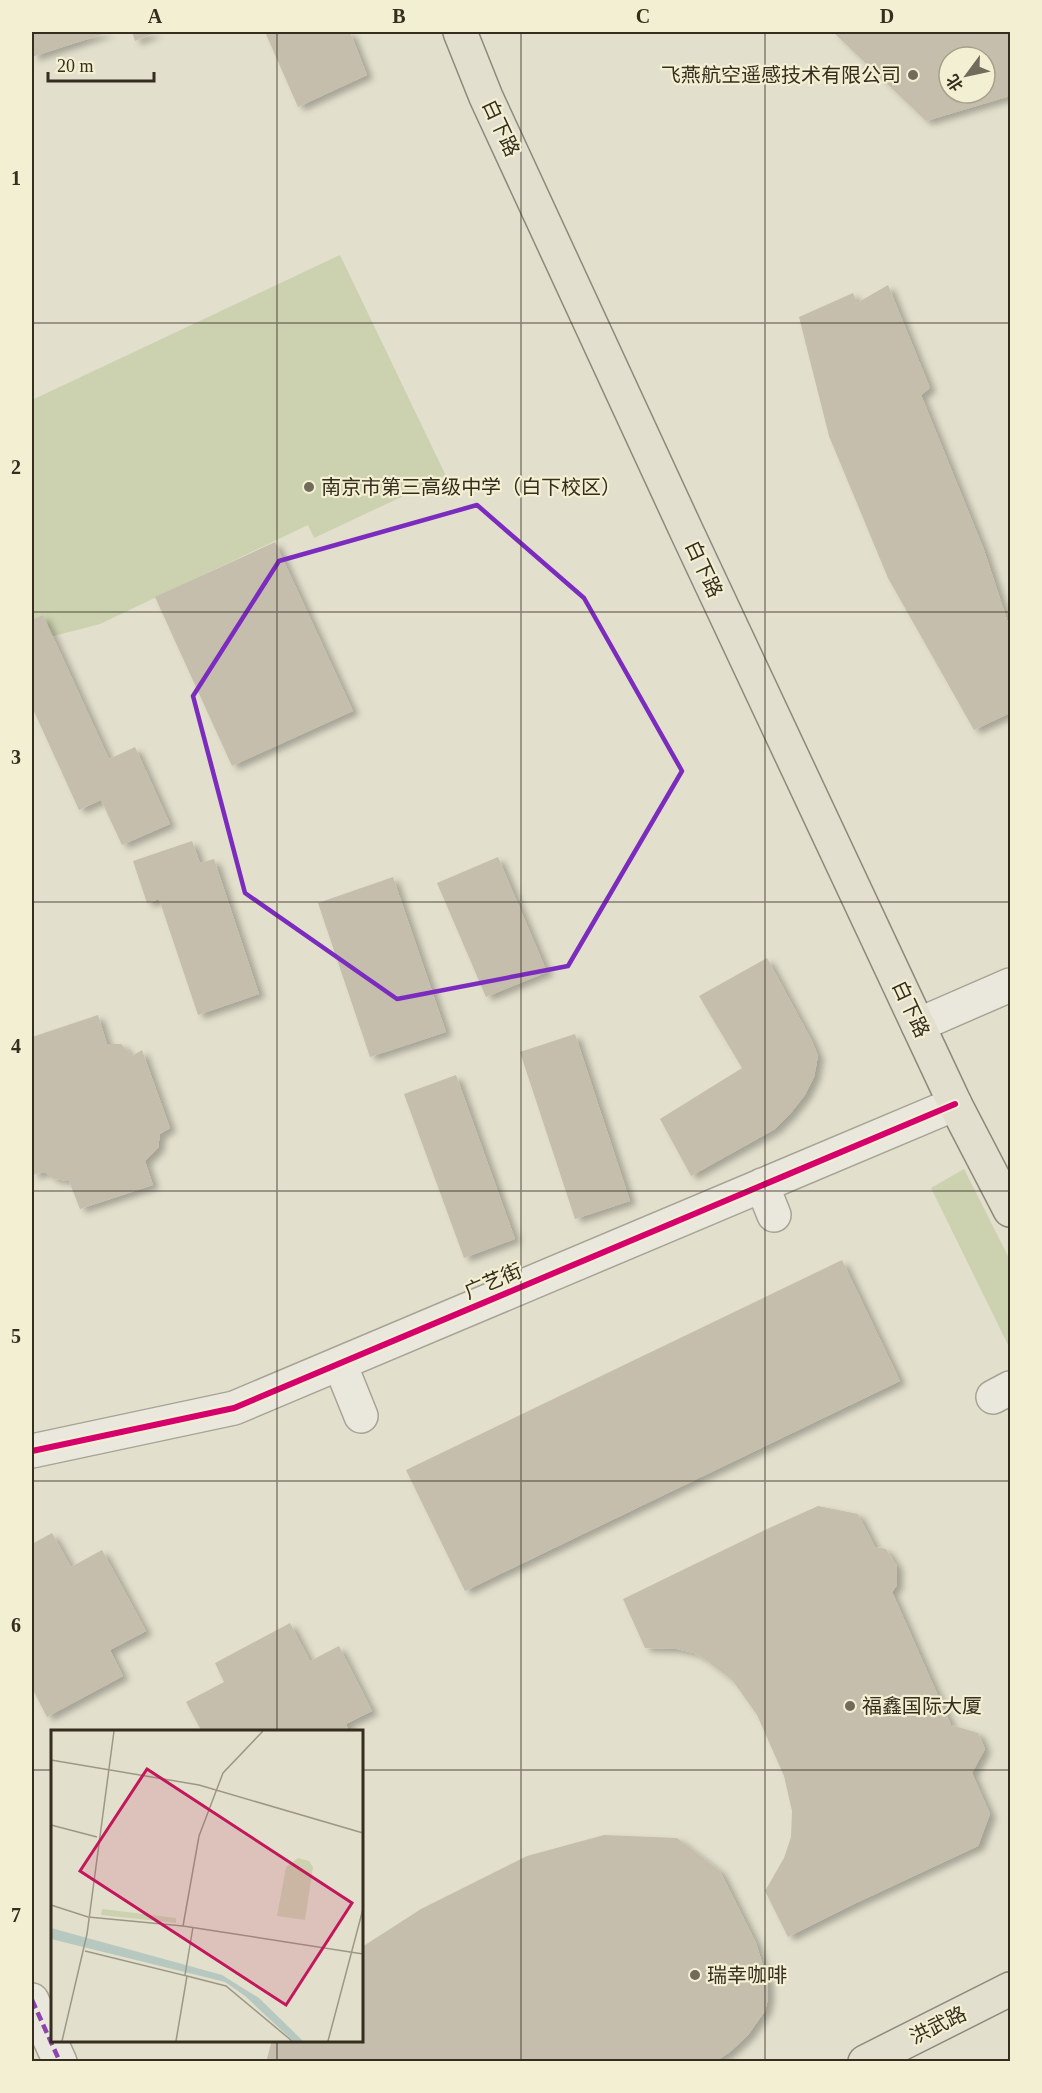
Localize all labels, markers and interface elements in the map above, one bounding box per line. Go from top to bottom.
text: A [148,5,163,27]
text: B [392,5,406,27]
text: C [636,5,650,27]
text: D [880,5,894,27]
scale bar [48,45,154,83]
north arrow [937,45,997,105]
text: 20 m [57,56,94,76]
place label: 飞燕航空遥感技术有限公司 [661,64,901,86]
marker: 飞燕航空遥感技术有限公司 [906,68,920,82]
text: 北 [943,72,966,94]
street label: 白下路 [478,96,524,160]
text: 1 [11,167,21,189]
text: 2 [11,456,21,478]
place label: 南京市第三高级中学（白下校区） [321,476,621,498]
marker: 南京市第三高级中学（白下校区） [302,480,316,494]
street label: 白下路 [681,537,727,601]
text: 3 [11,746,21,768]
street label: 白下路 [888,977,934,1041]
text: 4 [11,1035,21,1057]
street label: 广艺街 [461,1259,525,1303]
text: 5 [11,1325,21,1347]
text: 6 [11,1614,21,1636]
place label: 福鑫国际大厦 [862,1695,982,1717]
marker: 福鑫国际大厦 [843,1699,857,1713]
inset map [51,1730,363,2042]
text: 7 [11,1904,21,1926]
place label: 瑞幸咖啡 [707,1964,787,1986]
marker: 瑞幸咖啡 [688,1968,702,1982]
street label: 洪武路 [906,2002,970,2048]

